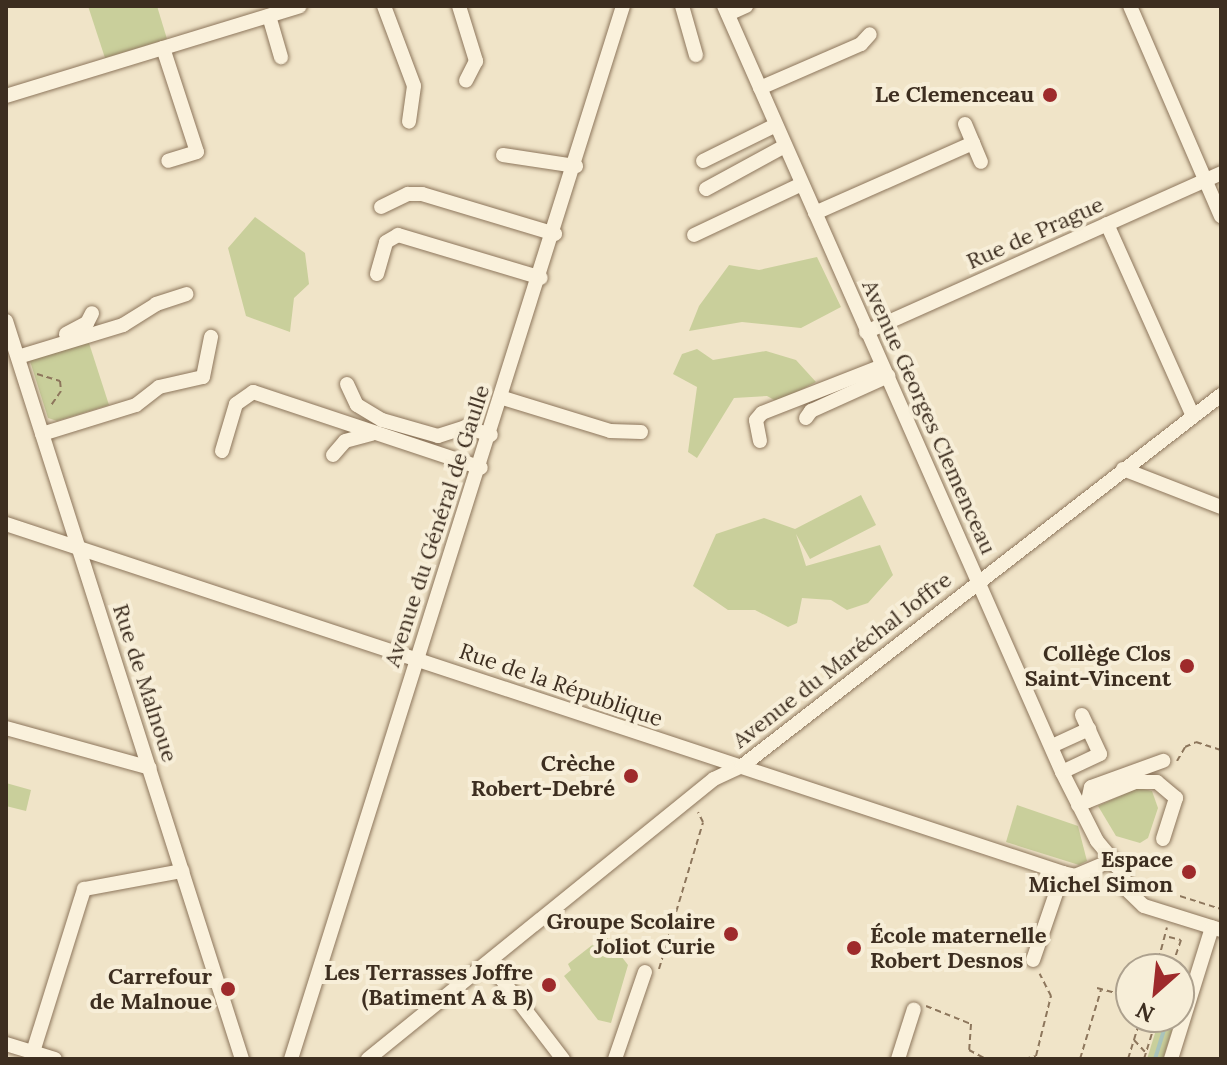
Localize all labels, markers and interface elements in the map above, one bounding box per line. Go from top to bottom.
place label: Le Clemenceau [875,82,1034,108]
marker: Le Clemenceau [1041,86,1059,104]
street label: Rue de Prague [963,191,1107,275]
street label: Avenue Georges Clemenceau [856,276,1002,558]
street label: Avenue du Général de Gaulle [379,382,495,670]
street label: Avenue du Maréchal Joffre [727,566,957,754]
street label: Rue de Malnoue [107,601,183,765]
street label: Rue de la République [456,638,666,732]
place label: Collège Clos Saint-Vincent [1025,640,1171,692]
marker: Collège Clos Saint-Vincent [1178,657,1196,675]
place label: Crèche Robert-Debré [471,750,615,802]
marker: Crèche Robert-Debré [622,767,640,785]
place label: Espace Michel Simon [1028,846,1173,898]
marker: Espace Michel Simon [1180,863,1198,881]
place label: Groupe Scolaire Joliot Curie [547,908,715,960]
place label: École maternelle Robert Desnos [870,922,1046,974]
marker: Groupe Scolaire Joliot Curie [722,925,740,943]
marker: École maternelle Robert Desnos [845,939,863,957]
north arrow [1115,953,1195,1033]
place label: Les Terrasses Joffre (Batiment A & B) [324,959,533,1010]
place label: Carrefour de Malnoue [90,963,212,1014]
marker: Les Terrasses Joffre (Batiment A & B) [540,976,558,994]
marker: Carrefour de Malnoue [219,980,237,998]
text: N [1131,996,1159,1029]

